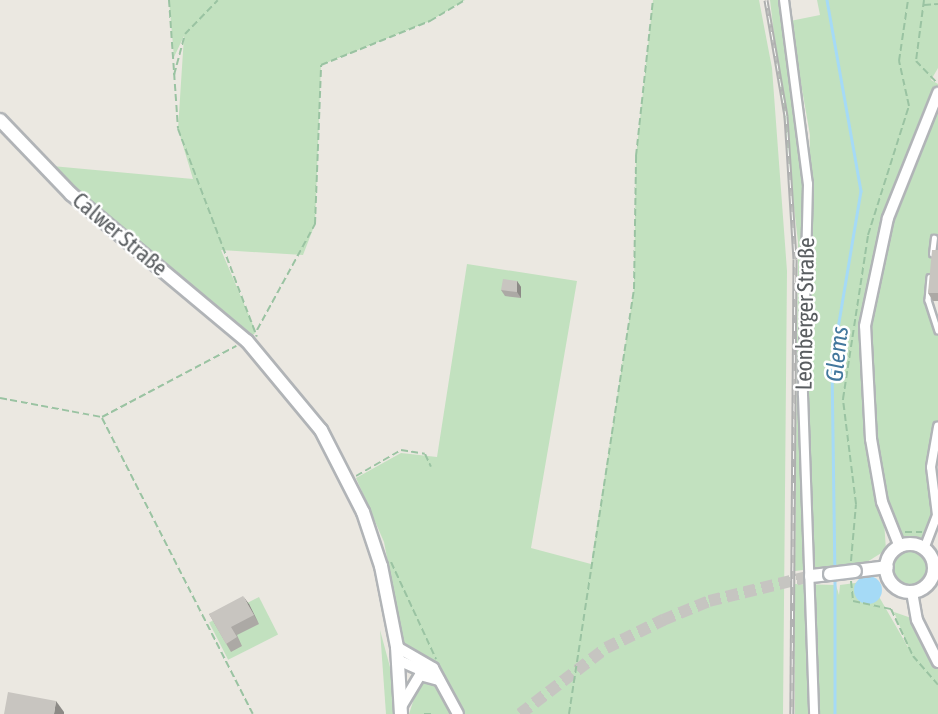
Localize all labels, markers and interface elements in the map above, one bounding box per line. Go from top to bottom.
street label: Calwer Straße [67,186,173,282]
street label: Leonberger Straße [790,237,820,391]
water label: Glems [820,325,854,383]

